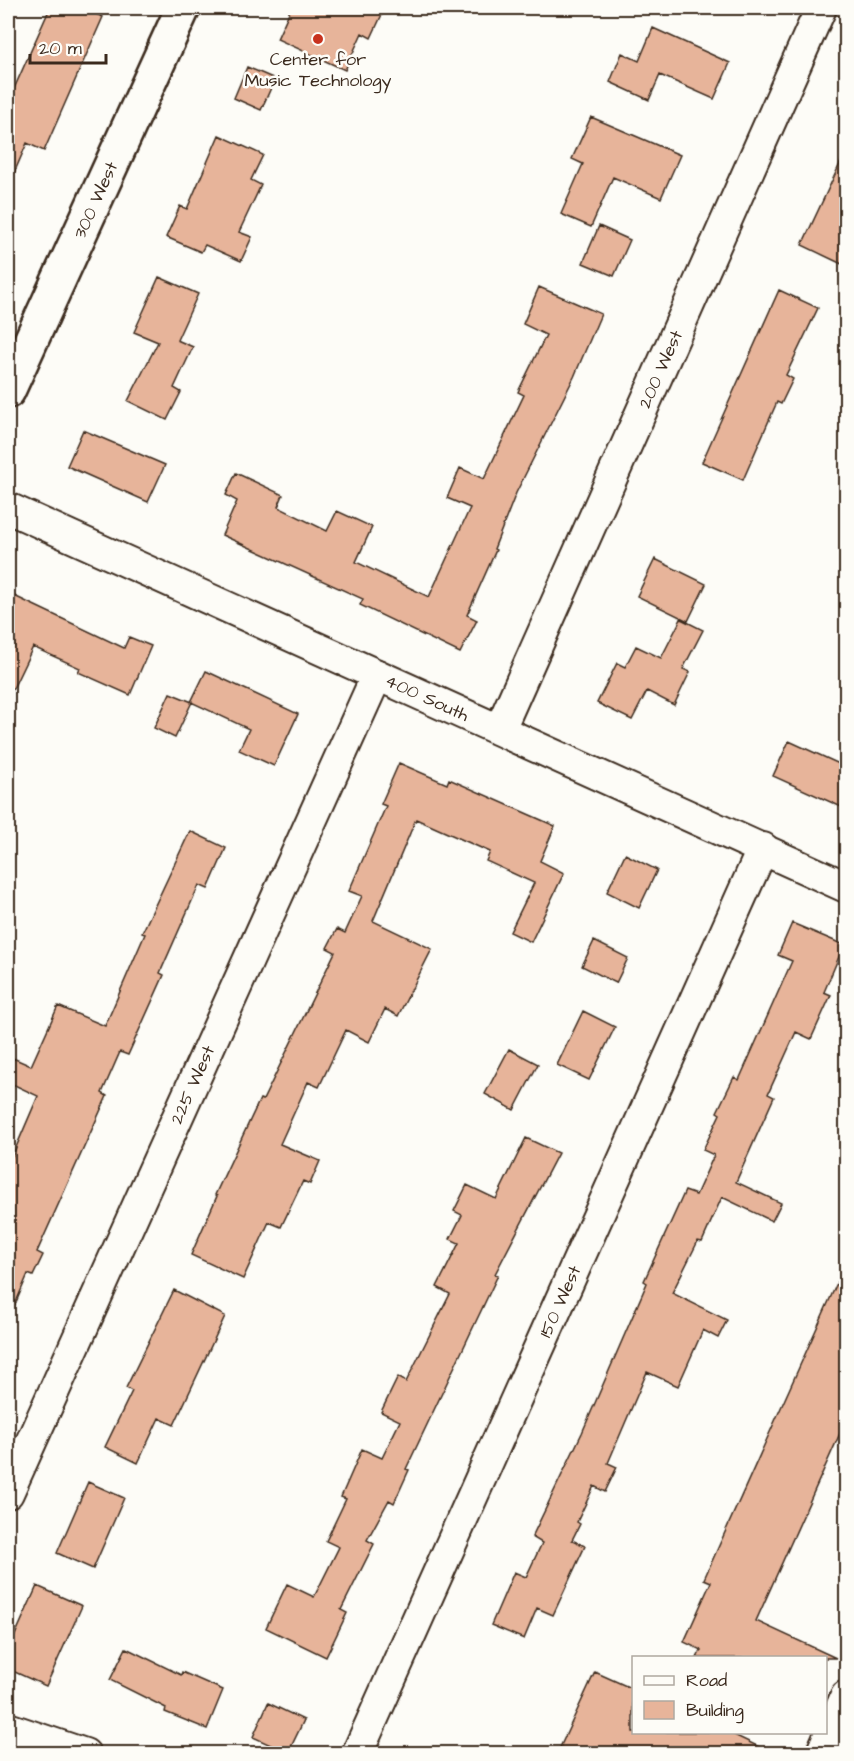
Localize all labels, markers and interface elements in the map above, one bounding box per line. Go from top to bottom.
scale bar [30,27,106,65]
marker: Center for Music Technology [311,32,325,46]
text: 20 m [39,36,82,61]
place label: Center for Music Technology [245,47,392,94]
street label: 300 West [67,157,124,243]
street label: 200 West [632,325,689,412]
street label: 400 South [381,668,473,728]
street label: 225 West [164,1041,222,1128]
street label: 150 West [533,1261,588,1342]
legend [632,1656,827,1734]
text: Road [686,1668,727,1693]
text: Building [686,1698,744,1724]

